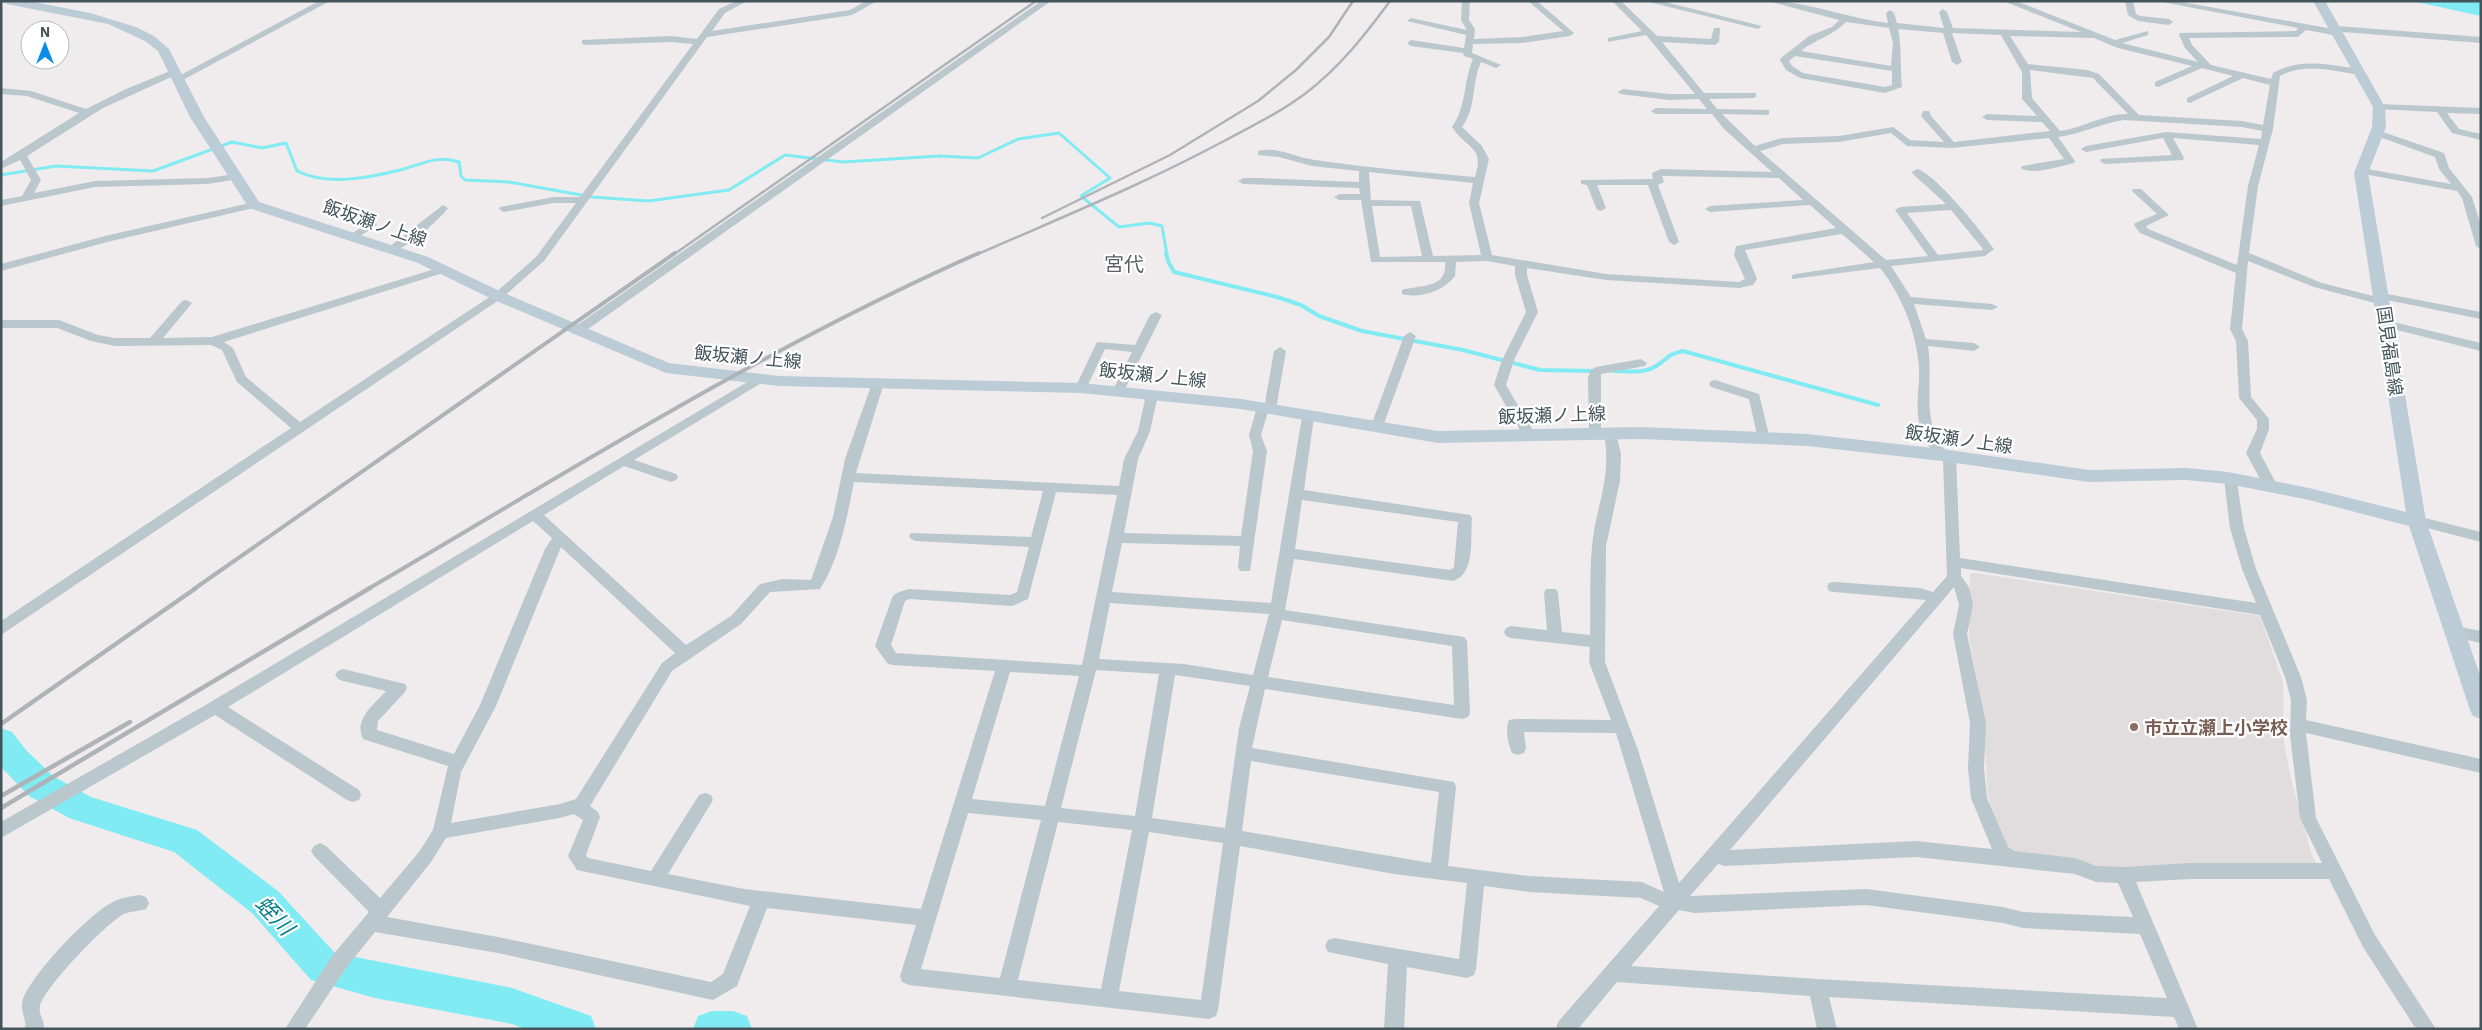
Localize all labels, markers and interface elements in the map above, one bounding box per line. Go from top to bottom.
north arrow [20,20,70,70]
text: N [40,23,50,41]
street label: 飯坂瀬ノ上線 [320,195,430,251]
district label: 宮代 [1104,250,1144,277]
street label: 国見福島線 [2372,305,2408,397]
street label: 飯坂瀬ノ上線 [693,341,803,373]
street label: 飯坂瀬ノ上線 [1098,358,1208,392]
street label: 飯坂瀬ノ上線 [1498,402,1606,428]
street label: 飯坂瀬ノ上線 [1904,420,2014,458]
place label: 市立立瀬上小学校 [2144,716,2288,739]
marker: 市立立瀬上小学校 [2128,721,2140,733]
water label: 蛭川 [249,889,302,942]

